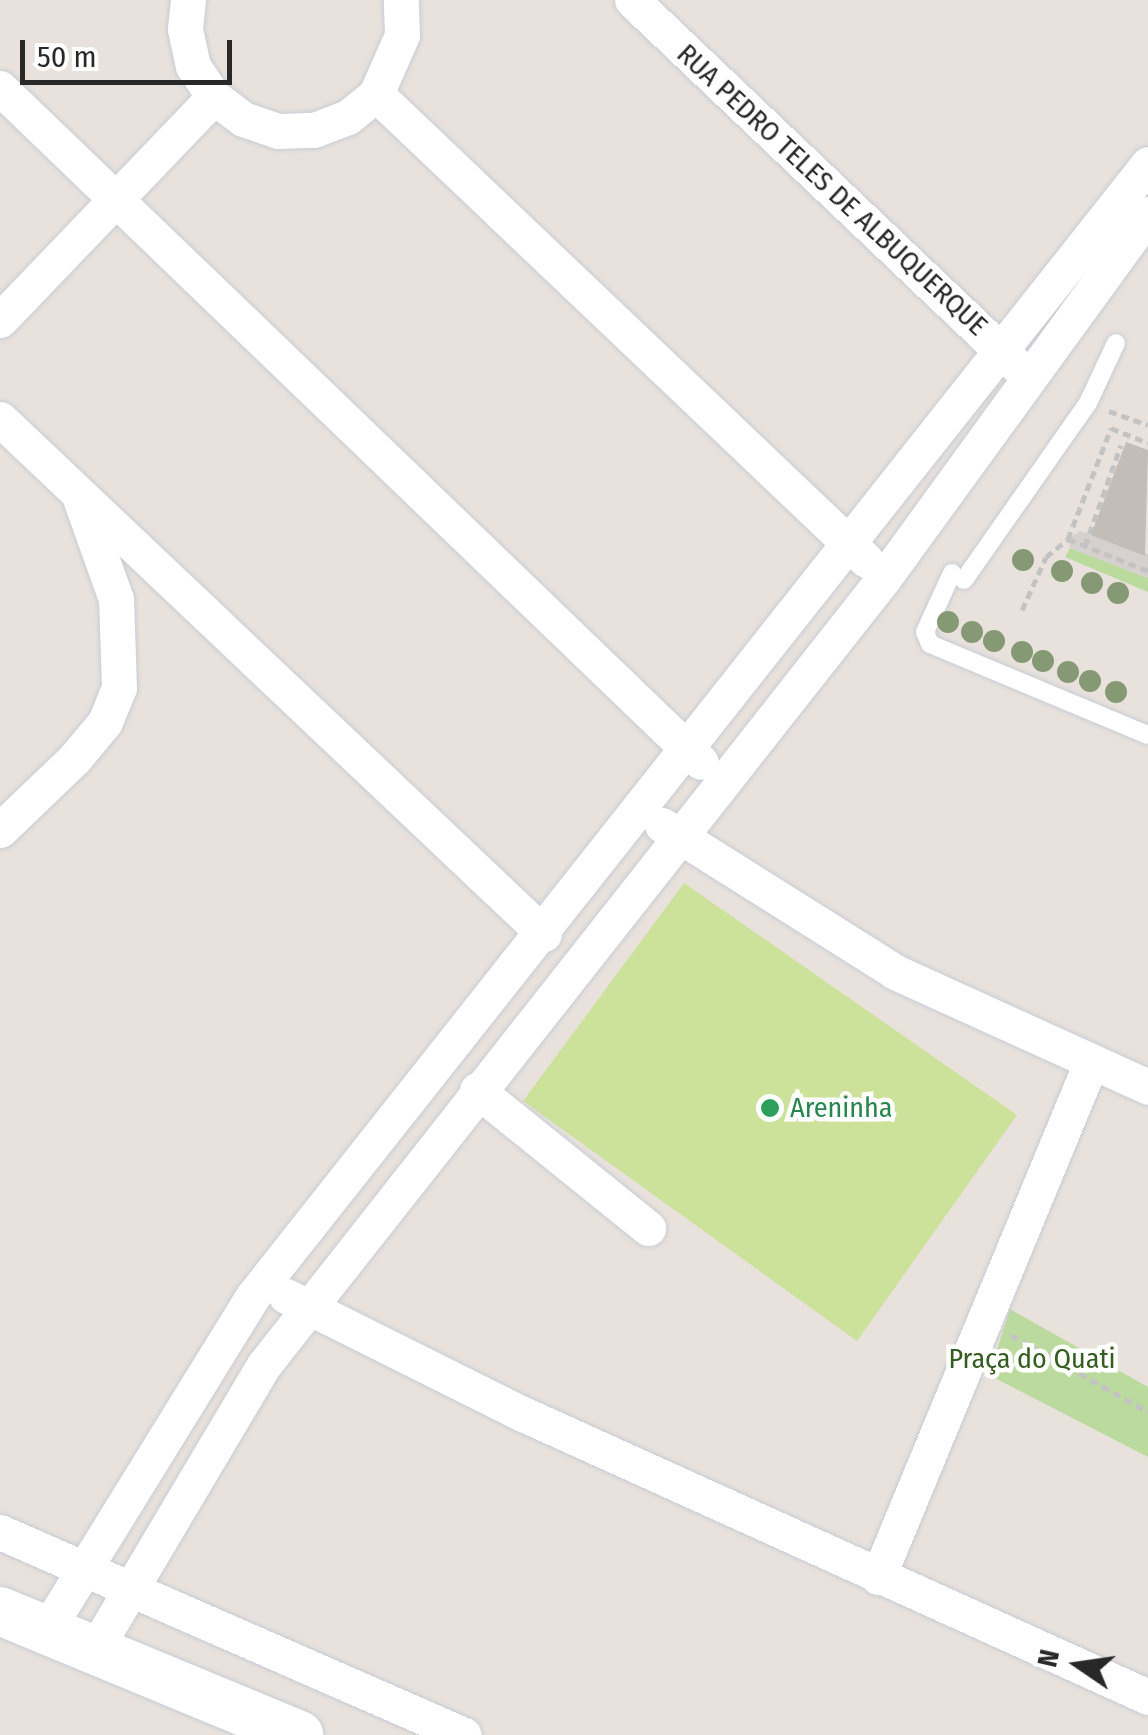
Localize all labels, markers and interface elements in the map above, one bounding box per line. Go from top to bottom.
scale bar [25,20,238,82]
street label: RUA PEDRO TELES DE ALBUQUERQUE [670,37,994,343]
text: 50 m [37,39,97,75]
place label: Areninha [790,1091,893,1125]
marker: Areninha [759,1097,781,1119]
park label: Praça do Quati [948,1342,1116,1376]
north arrow [1028,1615,1128,1715]
text: N [1030,1646,1066,1670]

